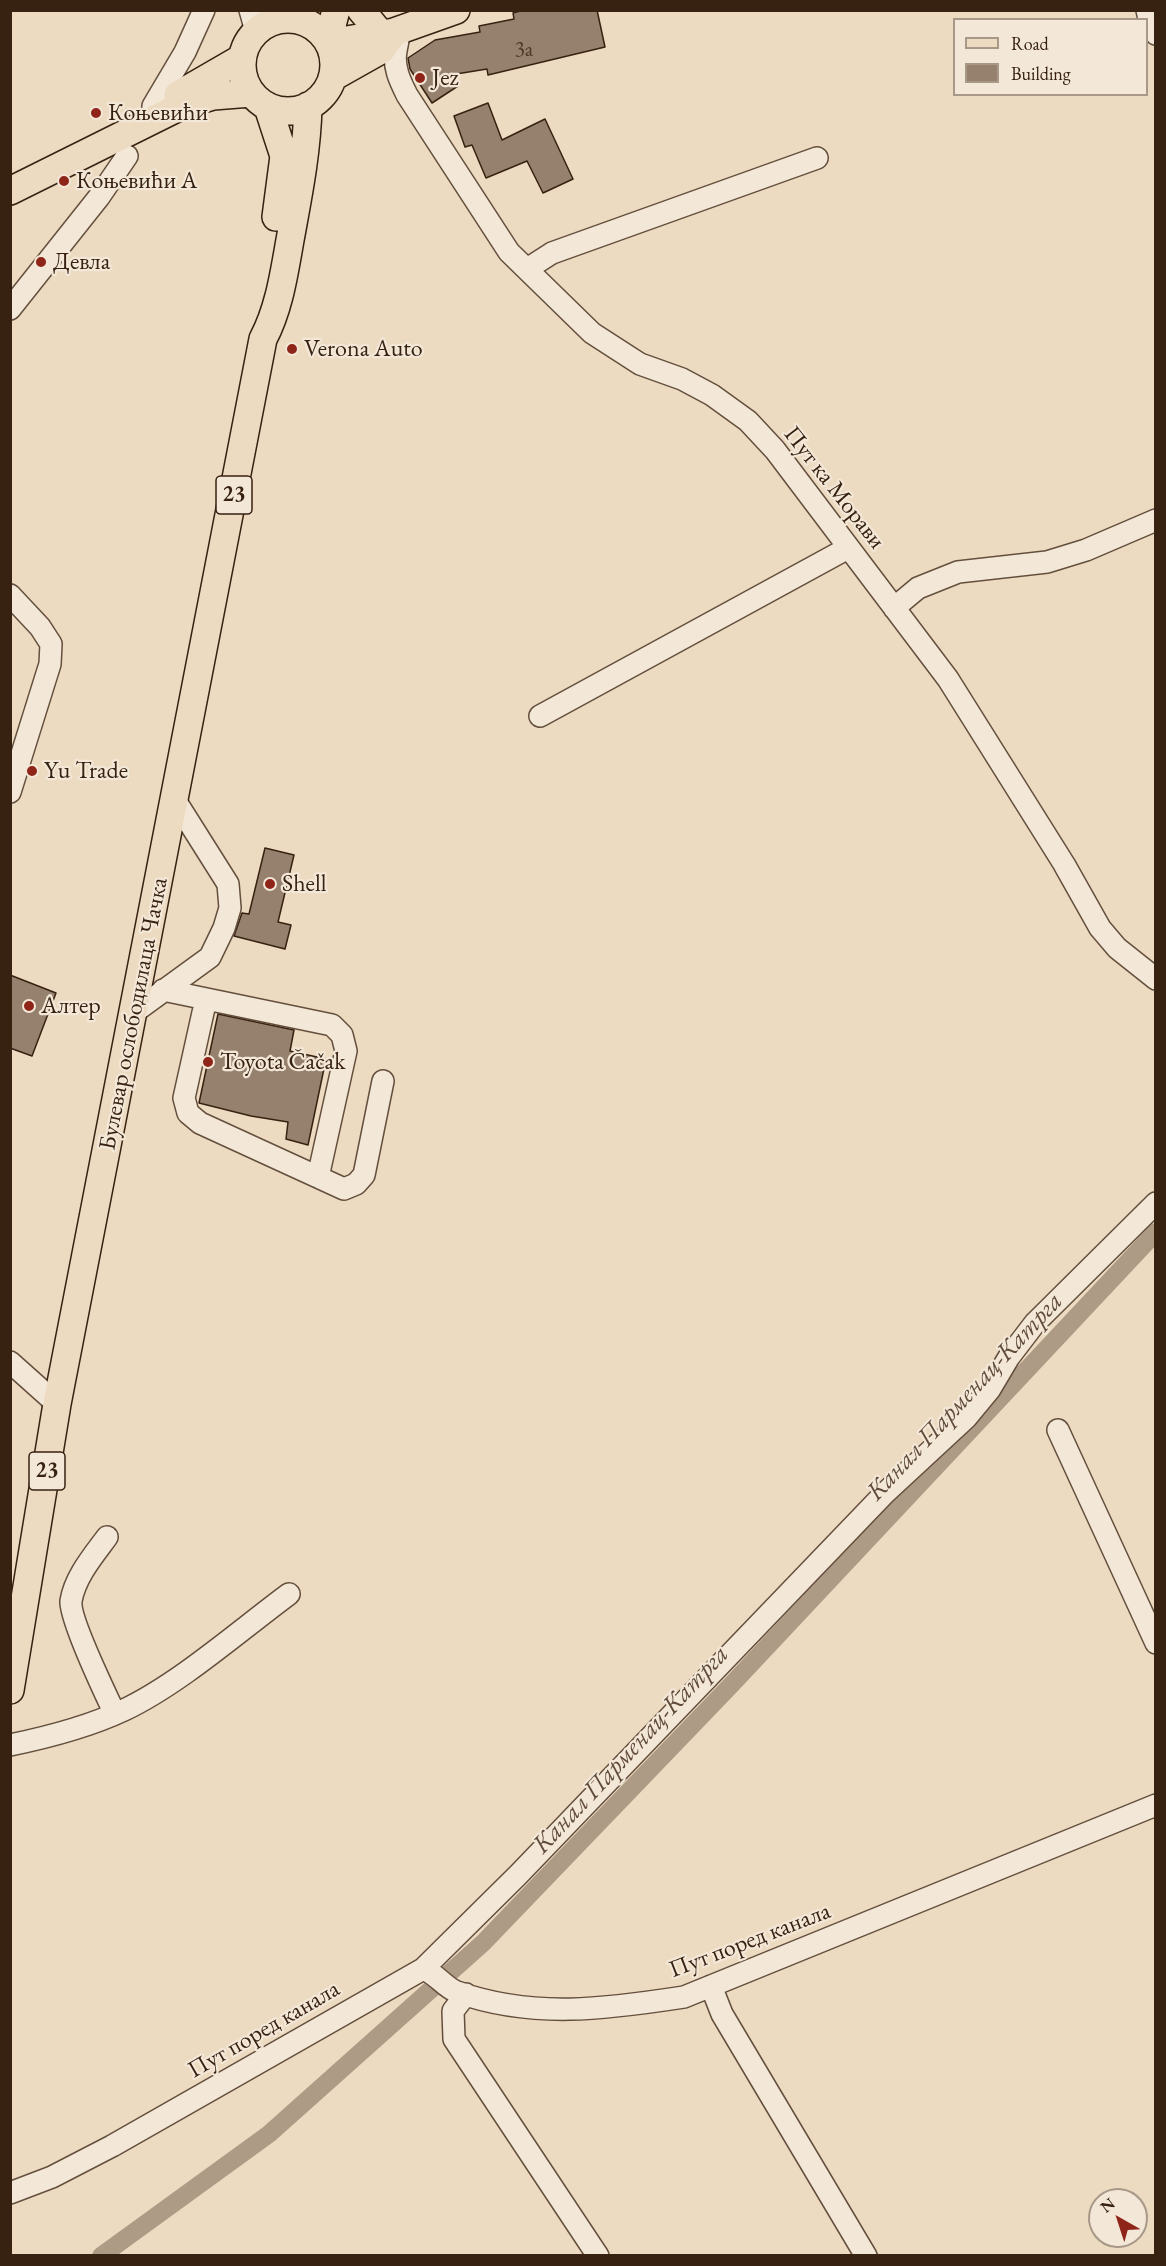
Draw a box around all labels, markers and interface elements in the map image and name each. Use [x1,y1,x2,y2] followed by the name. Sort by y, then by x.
[953,18,1148,96] legend
[1011,32,1049,55] text: Road
[515,37,533,63] house number: 3a
[1011,62,1071,85] text: Building
[432,64,459,92] place label: Jez
[413,71,427,85] marker: Jez
[108,99,208,127] place label: Коњевићи
[89,106,103,120] marker: Коњевићи
[76,167,197,195] place label: Коњевићи А
[57,174,71,188] marker: Коњевићи А
[53,248,110,276] place label: Девла
[34,255,48,269] marker: Девла
[304,335,423,363] place label: Verona Auto
[285,342,299,356] marker: Verona Auto
[777,421,891,555] street label: Пут ка Морави
[216,476,252,514] road number: 23
[44,757,128,785] place label: Yu Trade
[25,764,39,778] marker: Yu Trade
[282,870,326,898] place label: Shell
[93,875,175,1153] street label: Булевар ослободилаца Чачка
[263,877,277,891] marker: Shell
[41,992,101,1020] place label: Алтер
[22,999,36,1013] marker: Алтер
[220,1048,345,1076] place label: Toyota Čačak
[201,1055,215,1069] marker: Toyota Čačak
[860,1286,1070,1508] water label: Канал Парменац-Катрга
[29,1452,65,1490] road number: 23
[526,1639,736,1861] water label: Канал Парменац-Катрга
[665,1897,835,1985] street label: Пут поред канала
[183,1975,345,2085] street label: Пут поред канала
[1088,2188,1148,2248] north arrow
[1096,2193,1119,2217] text: N

